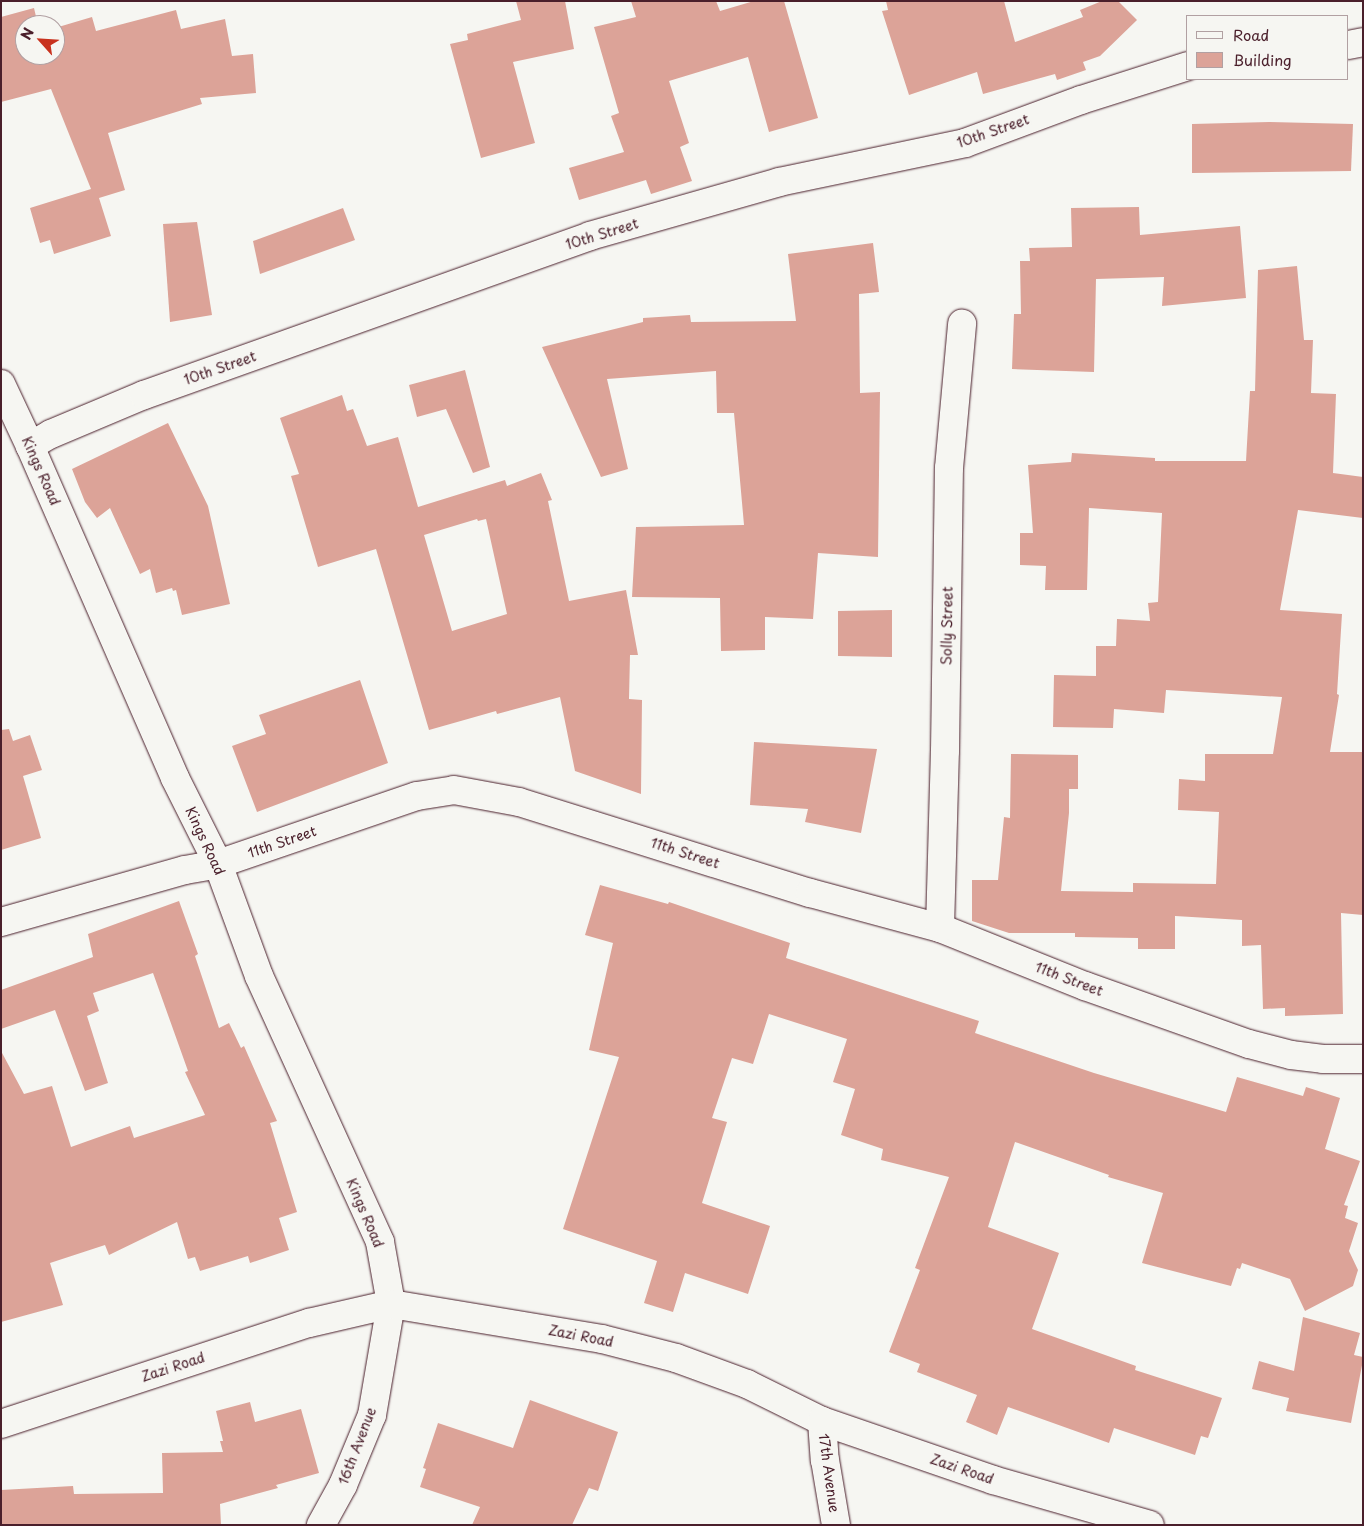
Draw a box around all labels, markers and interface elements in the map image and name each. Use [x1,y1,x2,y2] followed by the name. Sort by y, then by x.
[15,15,65,65] north arrow
[1186,15,1349,80] legend
[1233,23,1269,46] text: Road
[15,24,39,43] text: N
[1233,48,1292,71] text: Building
[954,111,1032,151] street label: 10th Street
[563,215,641,253] street label: 10th Street
[181,348,259,388] street label: 10th Street
[18,434,64,508] street label: Kings Road
[938,586,956,666] street label: Solly Street
[182,804,228,878] street label: Kings Road
[245,822,319,862] street label: 11th Street
[648,834,722,872] street label: 11th Street
[1032,958,1106,1000] street label: 11th Street
[343,1176,387,1250] street label: Kings Road
[547,1321,615,1351] street label: Zazi Road
[139,1349,207,1385] street label: Zazi Road
[334,1404,380,1488] street label: 16th Avenue
[815,1432,843,1514] street label: 17th Avenue
[928,1450,996,1488] street label: Zazi Road

